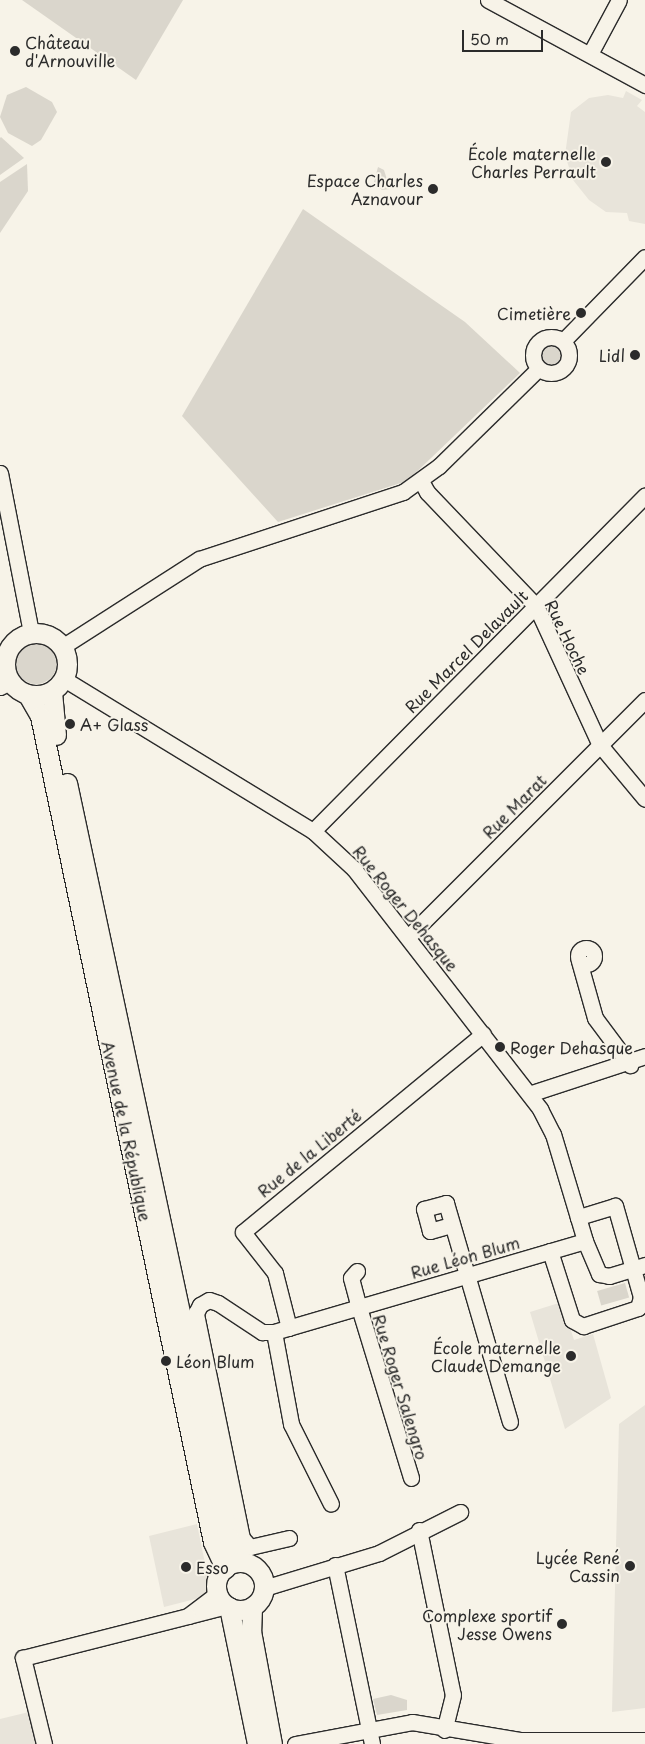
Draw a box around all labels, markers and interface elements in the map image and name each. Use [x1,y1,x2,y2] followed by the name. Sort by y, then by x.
[465,20,546,52] scale bar
[470,27,509,50] text: 50 m
[25,32,115,70] place label: Château d'Arnouville
[9,45,21,57] marker: Château d'Arnouville
[467,143,596,181] place label: École maternelle Charles Perrault
[600,156,612,168] marker: École maternelle Charles Perrault
[306,170,423,208] place label: Espace Charles Aznavour
[427,183,439,195] marker: Espace Charles Aznavour
[497,303,571,323] place label: Cimetière
[575,307,587,319] marker: Cimetière
[599,345,625,365] place label: Lidl
[629,349,641,361] marker: Lidl
[400,585,532,717] street label: Rue Marcel Delavault
[541,596,595,678] street label: Rue Hoche
[80,714,149,734] place label: A+ Glass
[64,718,76,730] marker: A+ Glass
[478,770,550,842] street label: Rue Marat
[349,840,463,976] street label: Rue Roger Dehasque
[510,1037,634,1057] place label: Roger Dehasque
[98,1038,156,1224] street label: Avenue de la République
[494,1041,506,1053] marker: Roger Dehasque
[252,1104,366,1202] street label: Rue de la Liberté
[408,1232,522,1282] street label: Rue Léon Blum
[370,1311,432,1463] street label: Rue Roger Salengro
[430,1337,561,1375] place label: École maternelle Claude Demange
[565,1350,577,1362] marker: École maternelle Claude Demange
[176,1351,254,1371] place label: Léon Blum
[160,1355,172,1367] marker: Léon Blum
[534,1547,620,1585] place label: Lycée René Cassin
[196,1557,229,1577] place label: Esso
[624,1560,636,1572] marker: Lycée René Cassin
[180,1561,192,1573] marker: Esso
[421,1605,552,1643] place label: Complexe sportif Jesse Owens
[556,1618,568,1630] marker: Complexe sportif Jesse Owens

